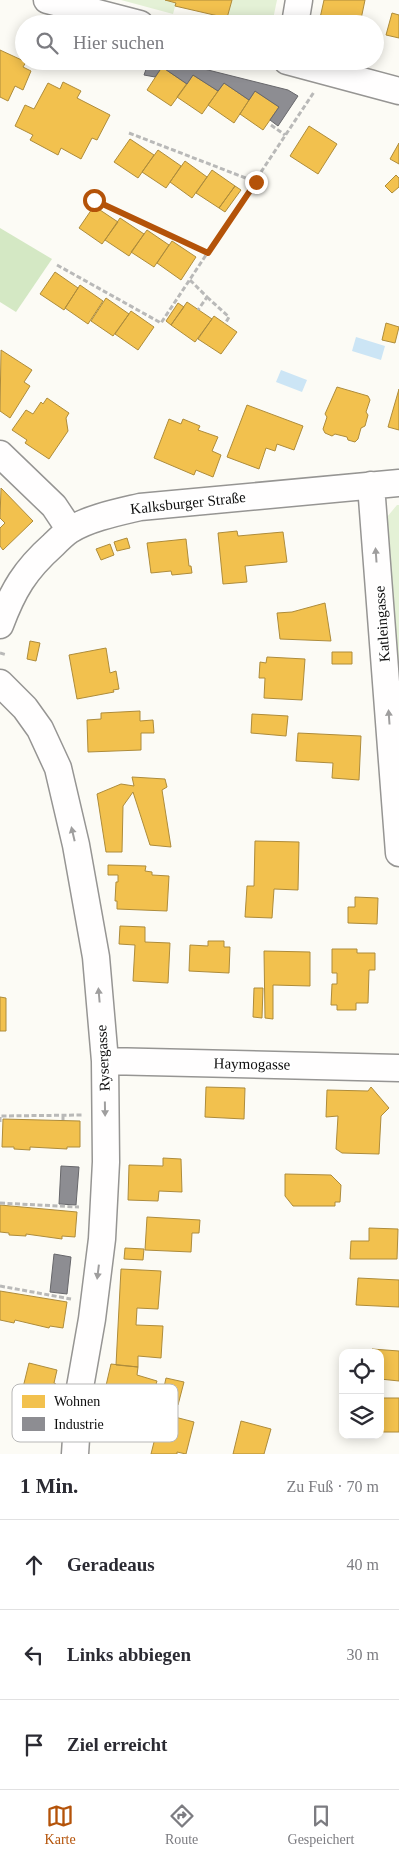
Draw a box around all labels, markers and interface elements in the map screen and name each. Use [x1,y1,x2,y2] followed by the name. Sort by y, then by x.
[15,15,384,70] search box
[33,29,61,57] icon: search
[73,32,164,53] text: Hier suchen
[245,171,268,194] route end
[83,189,106,212] route start
[130,489,247,517] street label: Kalksburger Straße
[372,547,380,563] one-way arrow
[371,585,393,663] street label: Katleingasse
[384,709,392,725] one-way arrow
[69,827,77,842] one-way arrow
[95,986,103,1002] one-way arrow
[93,1024,113,1092] street label: Rysergasse
[214,1055,291,1073] street label: Haymogasse
[101,1102,109,1118] one-way arrow
[94,1264,102,1280] one-way arrow
[339,1349,384,1439] map controls
[339,1349,384,1394] button: locate
[12,1384,178,1442] legend
[54,1394,100,1409] text: Wohnen
[339,1394,384,1439] button: layers
[54,1417,104,1432] text: Industrie
[20,1474,78,1498] text: 1 Min.
[287,1478,379,1495] text: Zu Fuß · 70 m
[20,1551,48,1579] icon: ahead
[67,1554,155,1575] text: Geradeaus
[347,1556,379,1573] text: 40 m
[20,1641,48,1669] icon: left
[67,1644,191,1665] text: Links abbiegen
[347,1646,379,1663] text: 30 m
[20,1731,48,1759] icon: arrive
[67,1734,167,1755] text: Ziel erreicht
[45,1802,76,1848] tab: Karte
[165,1802,198,1848] tab: Route
[288,1802,354,1848] tab: Gespeichert

